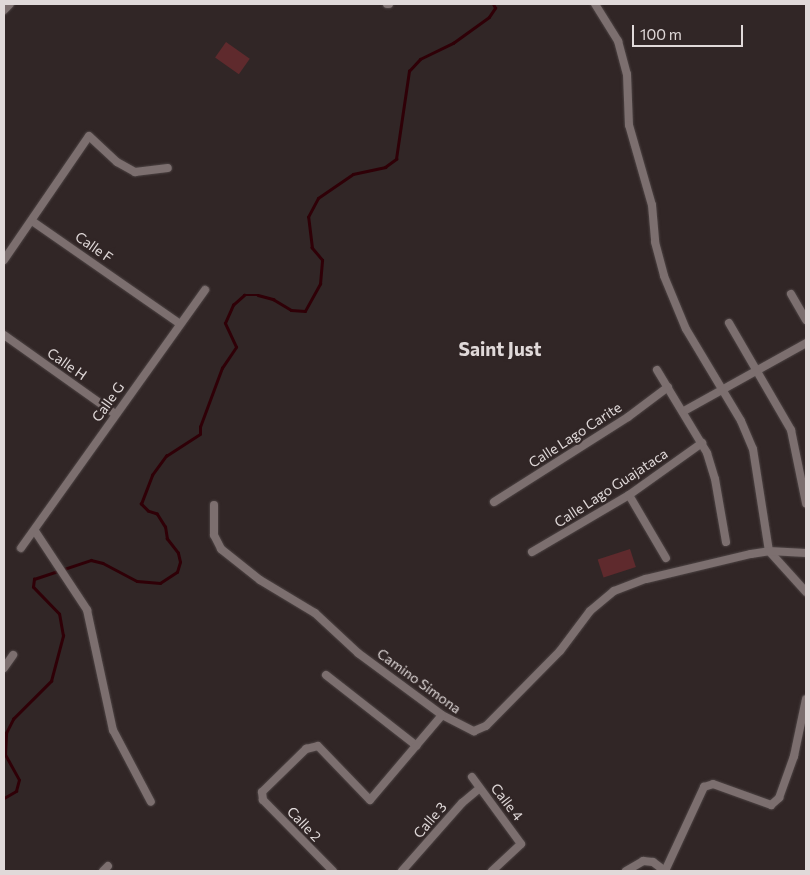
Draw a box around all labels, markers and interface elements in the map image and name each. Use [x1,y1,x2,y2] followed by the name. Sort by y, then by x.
[635,15,746,47] scale bar
[640,25,682,43] text: 100 m
[72,228,116,266] street label: Calle F
[458,338,542,360] district label: Saint Just
[44,344,90,384] street label: Calle H
[88,379,128,425] street label: Calle G
[526,399,624,471] street label: Calle Lago Carite
[551,445,671,531] street label: Calle Lago Guajataca
[374,645,464,717] street label: Camino Simona
[487,780,527,824] street label: Calle 4
[410,799,450,841] street label: Calle 3
[283,803,325,845] street label: Calle 2

